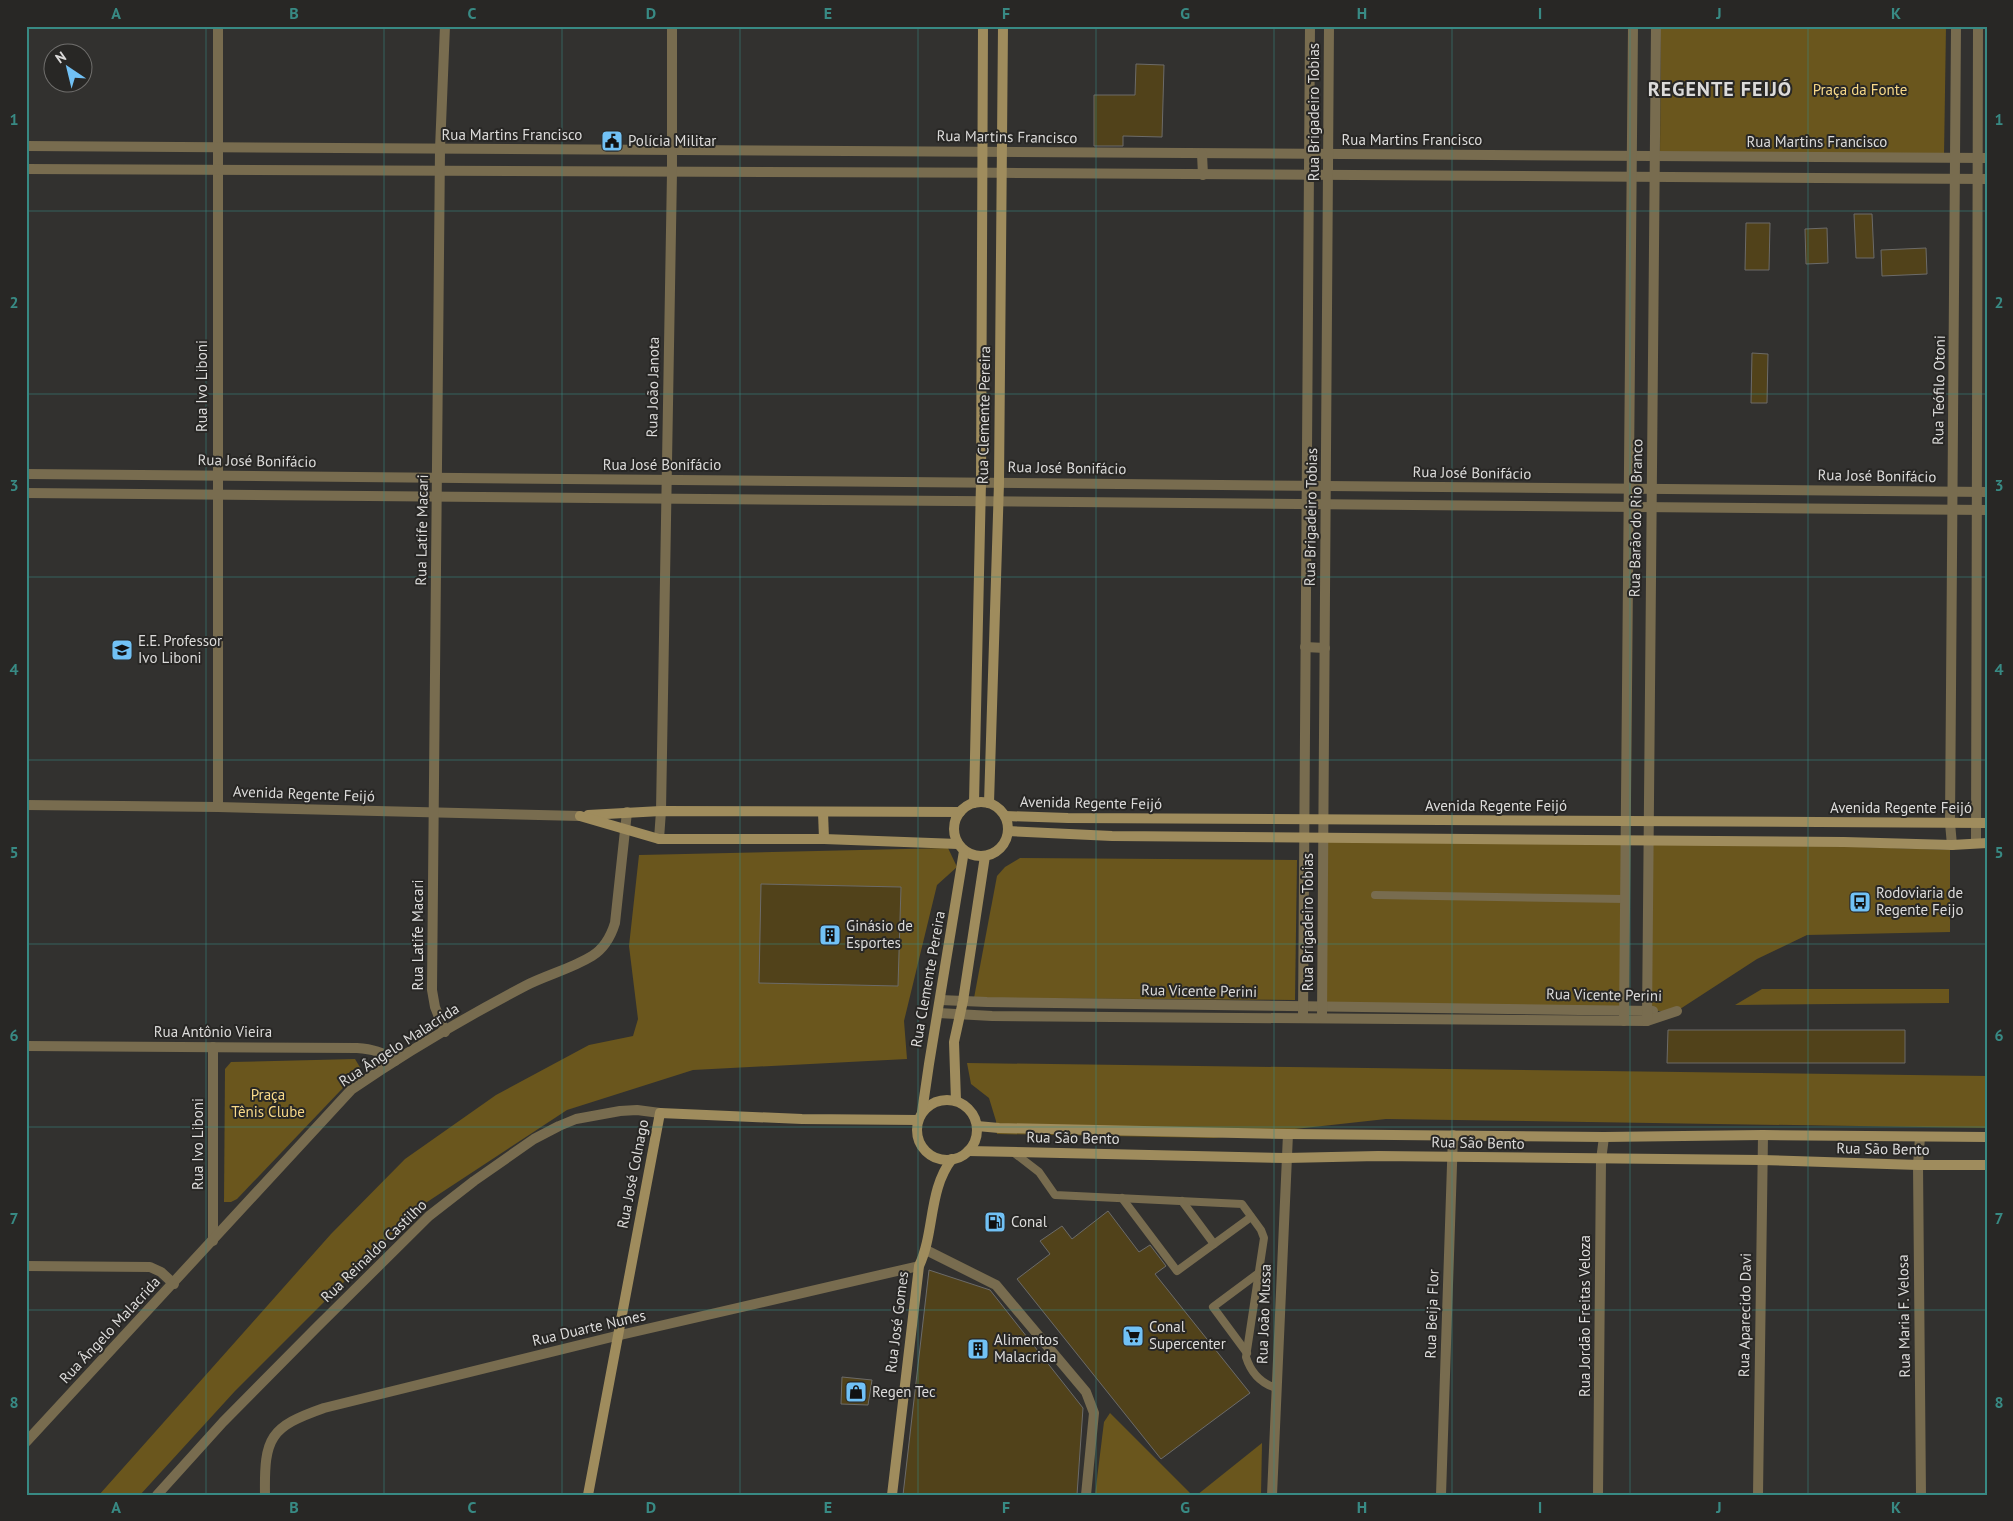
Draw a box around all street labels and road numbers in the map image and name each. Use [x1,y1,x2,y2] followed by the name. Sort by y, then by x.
[1304,43,1323,181] street label: Rua Brigadeiro Tobias
[442,125,582,144] street label: Rua Martins Francisco
[936,126,1078,147] street label: Rua Martins Francisco
[1342,130,1482,149] street label: Rua Martins Francisco
[1747,132,1887,151] street label: Rua Martins Francisco
[1928,335,1949,445] street label: Rua Teófilo Otoni
[642,336,663,438] street label: Rua João Janota
[192,340,211,432] street label: Rua Ivo Liboni
[973,346,994,484] street label: Rua Clemente Pereira
[1625,439,1646,597] street label: Rua Barão do Rio Branco
[1300,448,1321,586] street label: Rua Brigadeiro Tobias
[197,450,317,471] street label: Rua José Bonifácio
[603,455,721,474] street label: Rua José Bonifácio
[1007,457,1127,478] street label: Rua José Bonifácio
[1412,462,1532,483] street label: Rua José Bonifácio
[1817,465,1937,486] street label: Rua José Bonifácio
[411,474,432,586] street label: Rua Latife Macari
[233,782,375,805] street label: Avenida Regente Feijó
[1020,792,1162,813] street label: Avenida Regente Feijó
[1425,796,1567,815] street label: Avenida Regente Feijó
[1830,798,1972,817] street label: Avenida Regente Feijó
[1298,853,1317,991] street label: Rua Brigadeiro Tobias
[408,879,427,991] street label: Rua Latife Macari
[906,909,949,1049] street label: Rua Clemente Pereira
[1141,980,1257,1001] street label: Rua Vicente Perini
[1546,984,1662,1005] street label: Rua Vicente Perini
[335,999,462,1091] street label: Rua Ângelo Malacrida
[154,1022,272,1041] street label: Rua Antônio Vieira
[188,1098,207,1190] street label: Rua Ivo Liboni
[613,1118,652,1230] street label: Rua José Colnago
[1026,1127,1120,1148] street label: Rua São Bento
[1431,1132,1525,1153] street label: Rua São Bento
[1836,1138,1930,1159] street label: Rua São Bento
[317,1195,431,1306] street label: Rua Reinaldo Castilho
[1575,1235,1594,1397] street label: Rua Jordão Freitas Veloza
[1734,1253,1755,1377] street label: Rua Aparecido Davi
[1893,1254,1914,1378] street label: Rua Maria F. Velosa
[1252,1264,1275,1364] street label: Rua João Mussa
[1420,1269,1443,1359] street label: Rua Beija Flor
[881,1270,912,1374] street label: Rua José Gomes
[55,1272,164,1387] street label: Rua Ângelo Malacrida
[530,1305,648,1350] street label: Rua Duarte Nunes

